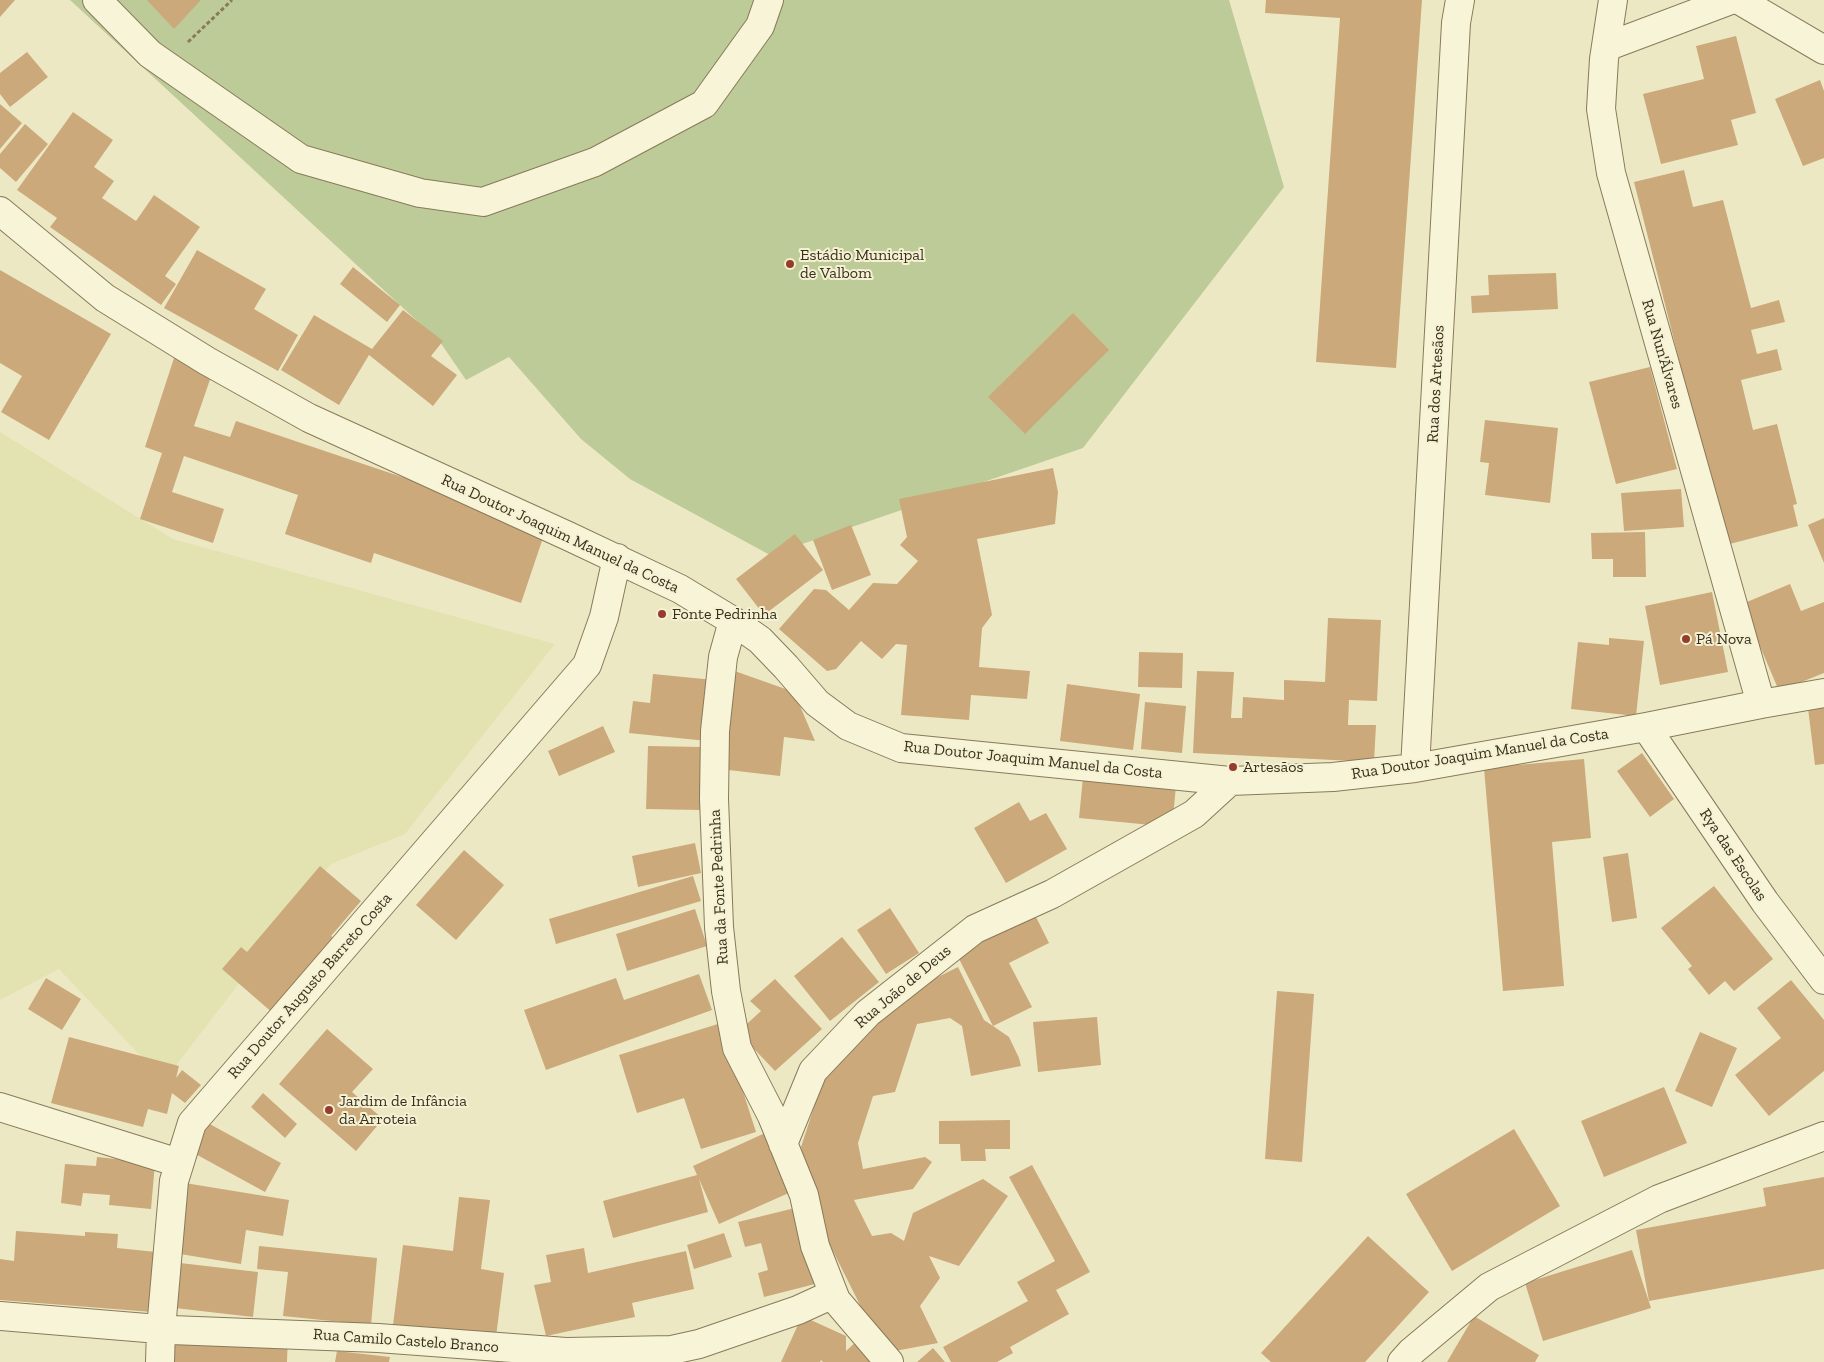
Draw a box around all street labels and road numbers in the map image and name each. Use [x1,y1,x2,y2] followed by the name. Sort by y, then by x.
[1637,297,1687,411] street label: Rua Nun'Álvares
[1423,324,1449,444] street label: Rua dos Artesãos
[438,470,682,598] street label: Rua Doutor Joaquim Manuel da Costa
[1350,724,1610,784] street label: Rua Doutor Joaquim Manuel da Costa
[903,737,1163,783] street label: Rua Doutor Joaquim Manuel da Costa
[1695,805,1771,905] street label: Rya das Escolas
[705,809,733,965] street label: Rua da Fonte Pedrinha
[224,889,396,1083] street label: Rua Doutor Augusto Barreto Costa
[851,941,955,1033] street label: Rua João de Deus
[312,1325,500,1357] street label: Rua Camilo Castelo Branco

